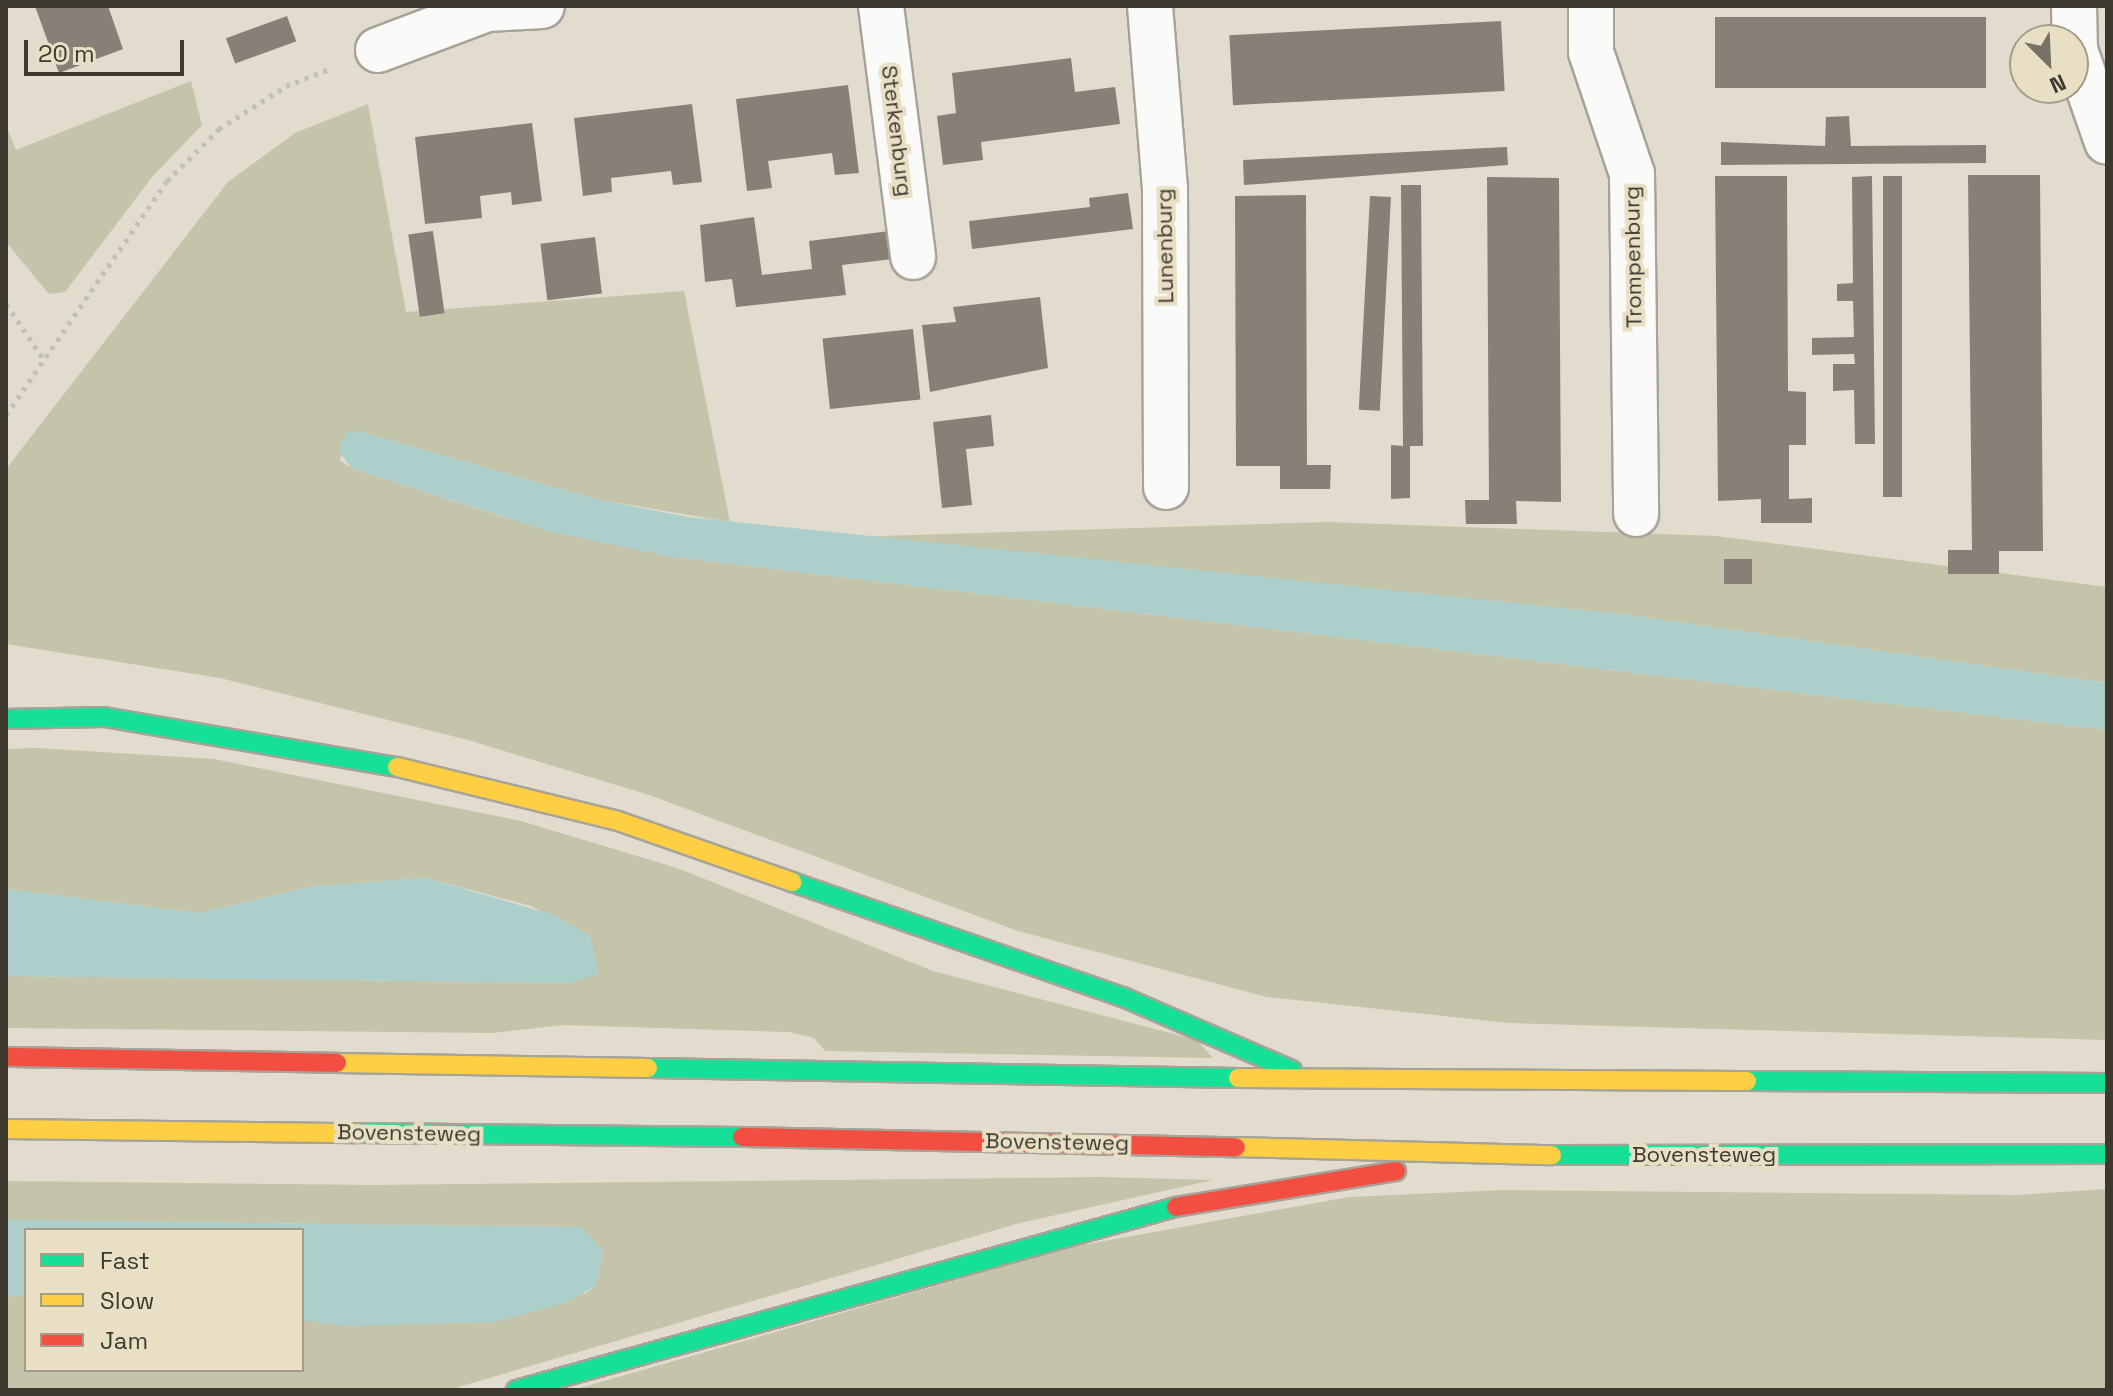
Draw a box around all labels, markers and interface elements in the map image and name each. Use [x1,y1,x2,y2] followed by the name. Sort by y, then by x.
[28,24,188,74] scale bar
[2009,24,2089,104] north arrow
[38,38,95,69] text: 20 m
[876,64,918,198] street label: Sterkenburg
[2046,68,2070,100] text: N
[1619,186,1647,328] street label: Trompenburg
[1151,188,1179,304] street label: Lunenburg
[337,1119,481,1147] street label: Bovensteweg
[985,1128,1129,1156] street label: Bovensteweg
[1632,1142,1776,1168] street label: Bovensteweg
[24,1228,304,1372] legend
[100,1245,150,1276] text: Fast
[100,1285,154,1316] text: Slow
[100,1325,148,1356] text: Jam

